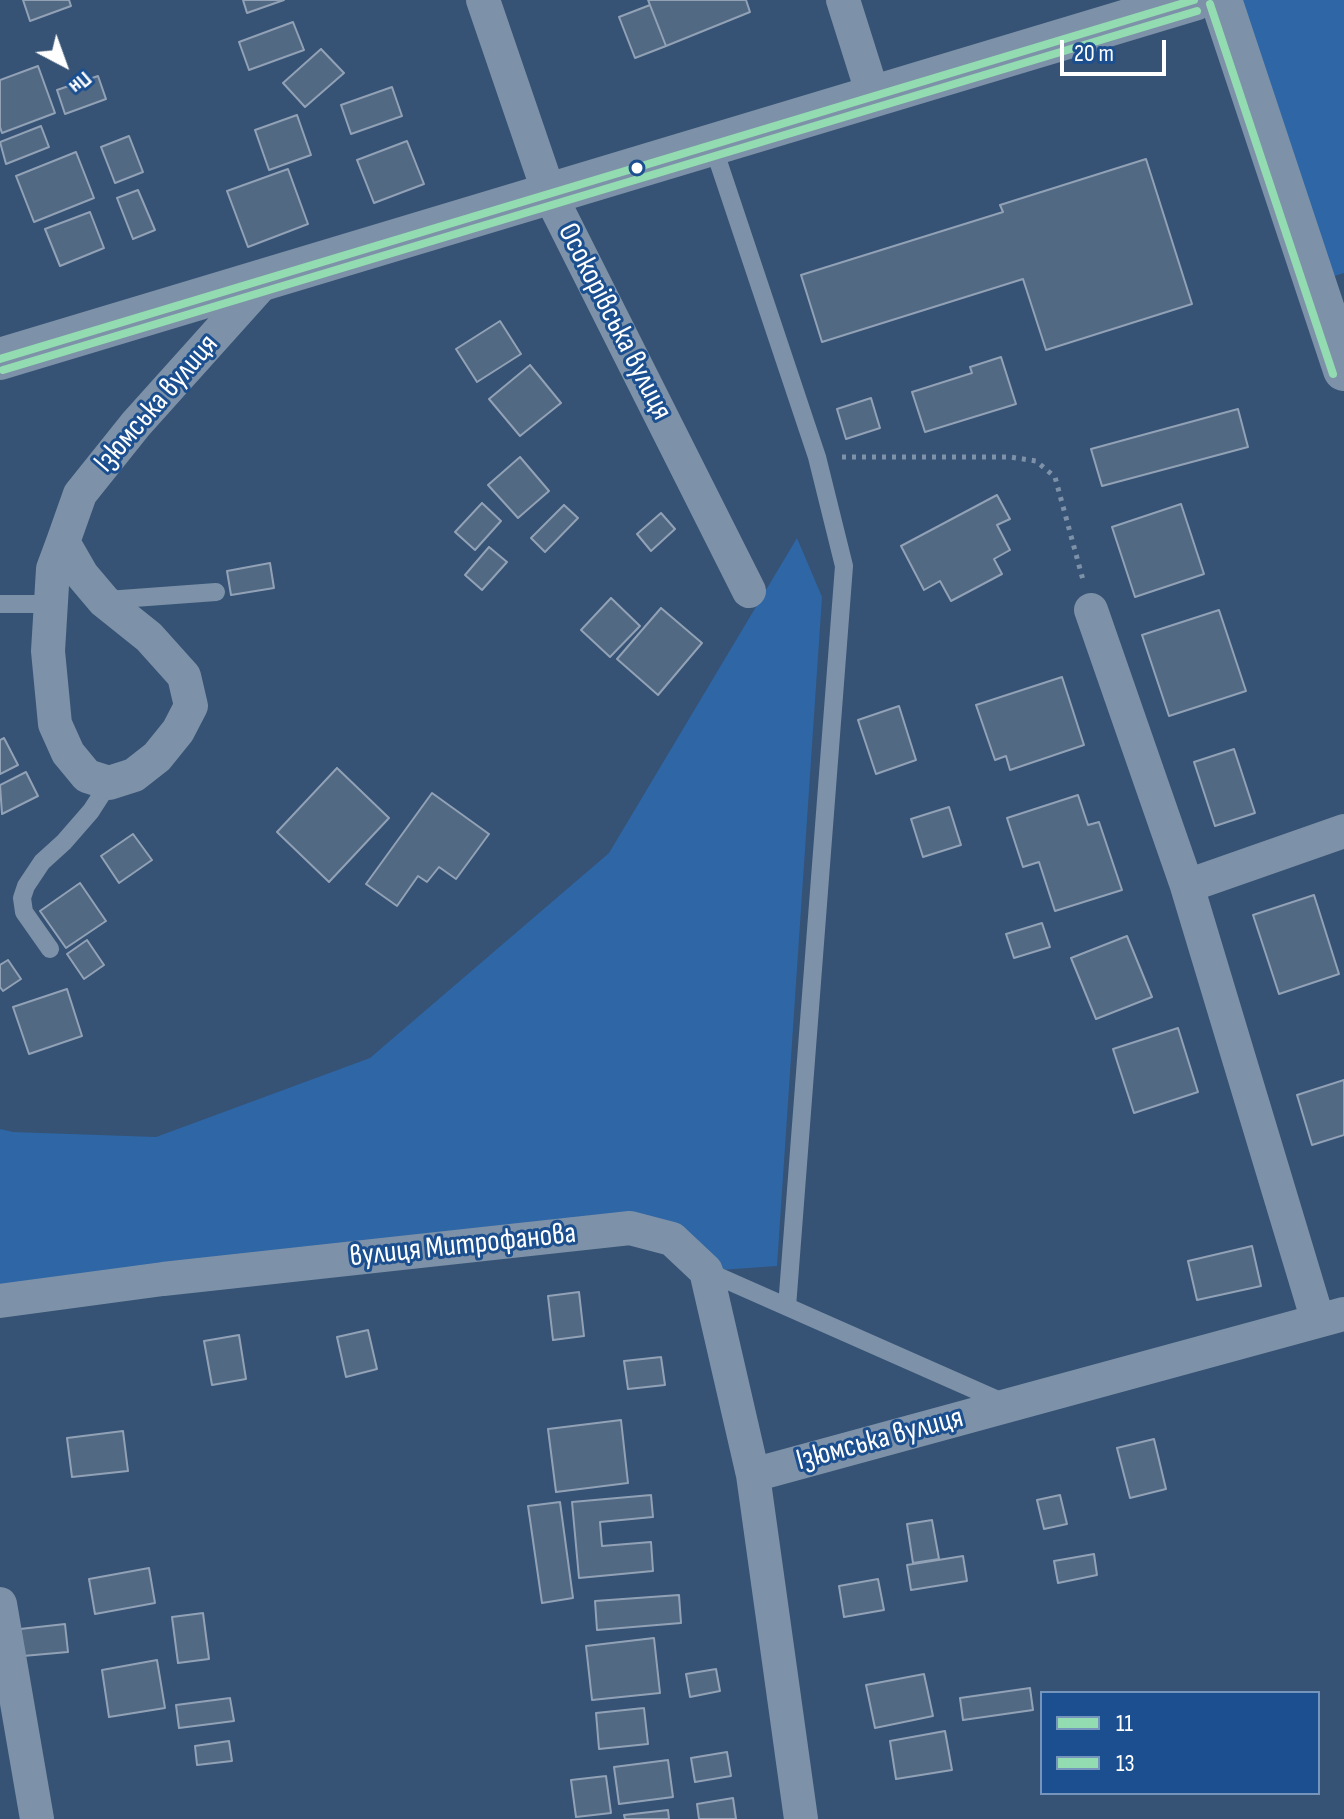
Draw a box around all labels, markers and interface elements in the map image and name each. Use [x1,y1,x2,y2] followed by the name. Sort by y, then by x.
[24,24,104,104] north arrow
[1064,24,1170,74] scale bar
[1074,39,1114,68] text: 20 m
[63,65,97,100] text: Пн
[629,160,645,176] unlabelled marker
[549,218,679,426] street label: Осокорівська вулиця
[87,328,227,480] street label: Ізюмська вулиця
[348,1216,578,1276] street label: вулиця Митрофанова
[793,1400,967,1480] street label: Ізюмська вулиця
[1040,1691,1320,1795] legend
[1116,1709,1133,1738] text: 11
[1116,1749,1134,1778] text: 13

